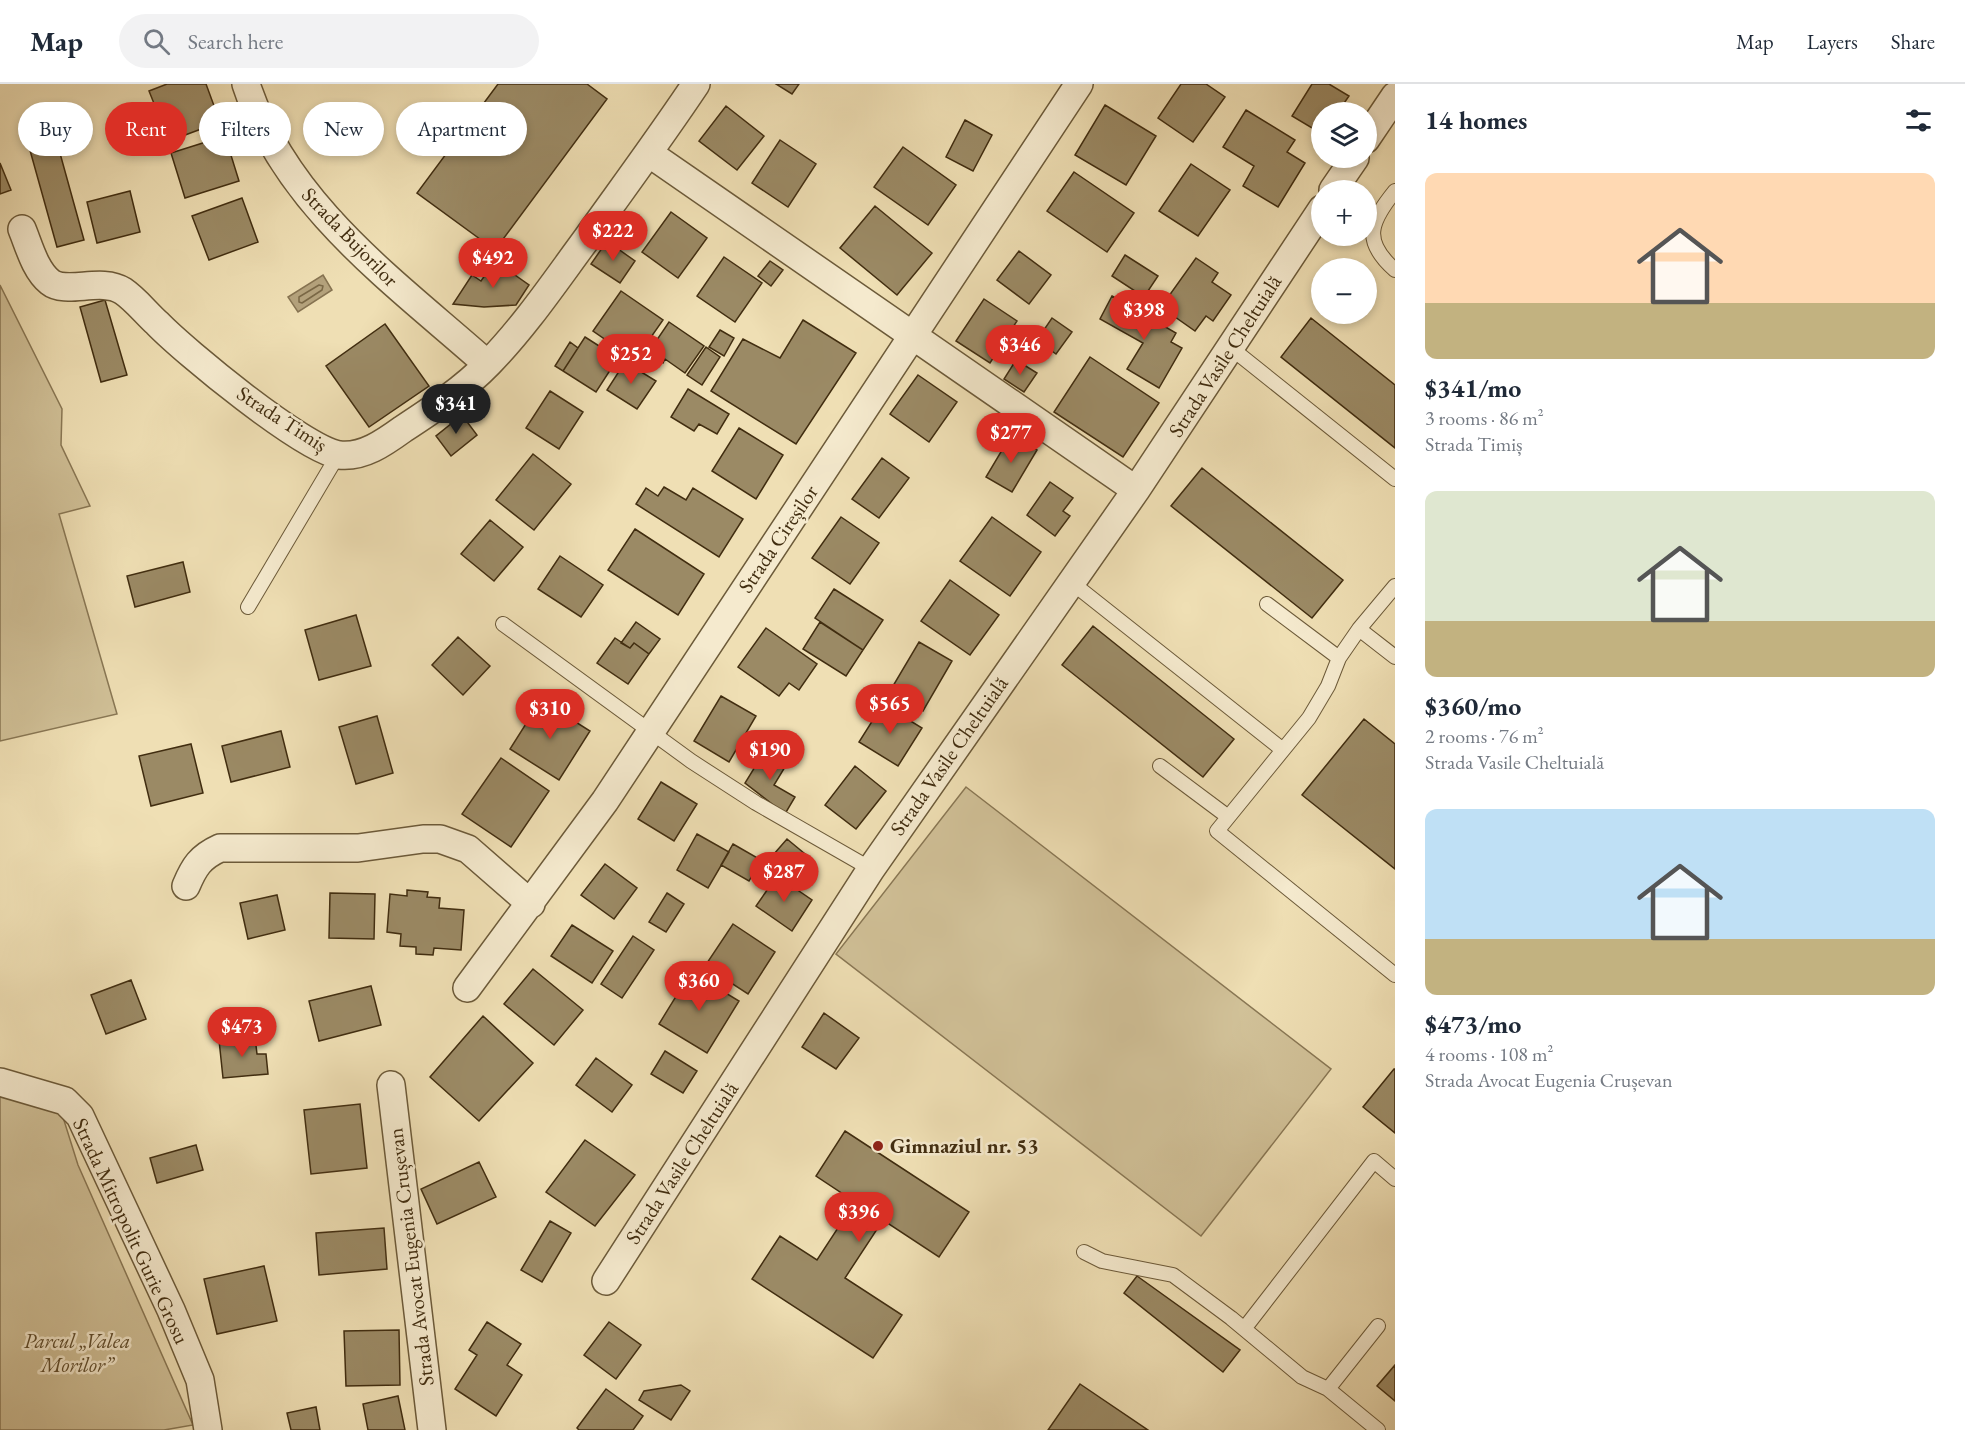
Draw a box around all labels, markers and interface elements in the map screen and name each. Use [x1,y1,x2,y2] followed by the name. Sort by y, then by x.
[119,14,539,68] search box
[30,23,83,59] text: Map
[140,25,173,58] icon: search
[188,27,283,56] text: Search here
[1736,28,1774,55] text: Map
[1807,28,1858,55] text: Layers
[1891,28,1935,55] text: Share
[18,102,93,156] chip: Buy
[105,102,187,156] chip: Rent
[199,102,291,156] chip: Filters
[303,102,384,156] chip: New
[396,102,527,156] chip: Apartment
[1311,102,1377,324] map controls
[1311,102,1377,168] button: layers
[1425,103,1527,137] text: 14 homes
[1902,104,1935,137] icon: filters
[1311,180,1377,246] button: +
[296,181,405,292] street label: Strada Bujorilor
[577,211,649,262] pin: $222
[1626,212,1734,320] icon: home
[593,217,633,243] text: $222
[457,238,529,289] pin: $492
[473,244,513,270] text: $492
[1311,258,1377,324] button: −
[1162,269,1288,442] street label: Strada Vasile Cheltuială
[1108,290,1180,341] pin: $398
[1124,296,1164,322] text: $398
[984,325,1056,376] pin: $346
[1000,331,1040,357] text: $346
[595,334,667,385] pin: $252
[611,340,651,366] text: $252
[1425,371,1521,405] text: $341/mo
[232,379,333,458] street label: Strada Timiș
[420,384,492,435] pin: $341
[436,390,476,416] text: $341
[1425,405,1544,431] text: 3 rooms · 86 m²
[975,413,1047,464] pin: $277
[991,419,1031,445] text: $277
[1425,431,1523,457] text: Strada Timiș
[732,480,824,598] street label: Strada Cireșilor
[1626,530,1734,638] icon: home
[884,670,1014,841] street label: Strada Vasile Cheltuială
[854,684,926,735] pin: $565
[514,689,586,740] pin: $310
[1425,689,1521,723] text: $360/mo
[870,690,910,716] text: $565
[530,695,570,721] text: $310
[1425,723,1544,749] text: 2 rooms · 76 m²
[734,730,806,781] pin: $190
[750,736,790,762] text: $190
[1425,749,1604,775] text: Strada Vasile Cheltuială
[1626,848,1734,956] icon: home
[748,852,820,903] pin: $287
[764,858,804,884] text: $287
[663,961,735,1012] pin: $360
[679,967,719,993] text: $360
[206,1007,278,1058] pin: $473
[1425,1007,1521,1041] text: $473/mo
[222,1013,262,1039] text: $473
[1425,1041,1553,1067] text: 4 rooms · 108 m²
[1425,1067,1672,1093] text: Strada Avocat Eugenia Crușevan
[619,1076,745,1249] street label: Strada Vasile Cheltuială
[67,1113,196,1348] street label: Strada Mitropolit Gurie Grosu
[381,1126,440,1388] street label: Strada Avocat Eugenia Crușevan
[890,1132,1039,1159] place label: Gimnaziul nr. 53
[871,1139,885,1153] marker: Gimnaziul nr. 53
[823,1192,895,1243] pin: $396
[839,1198,879,1224] text: $396
[24,1327,130,1378] park label: Parcul „Valea Morilor”

